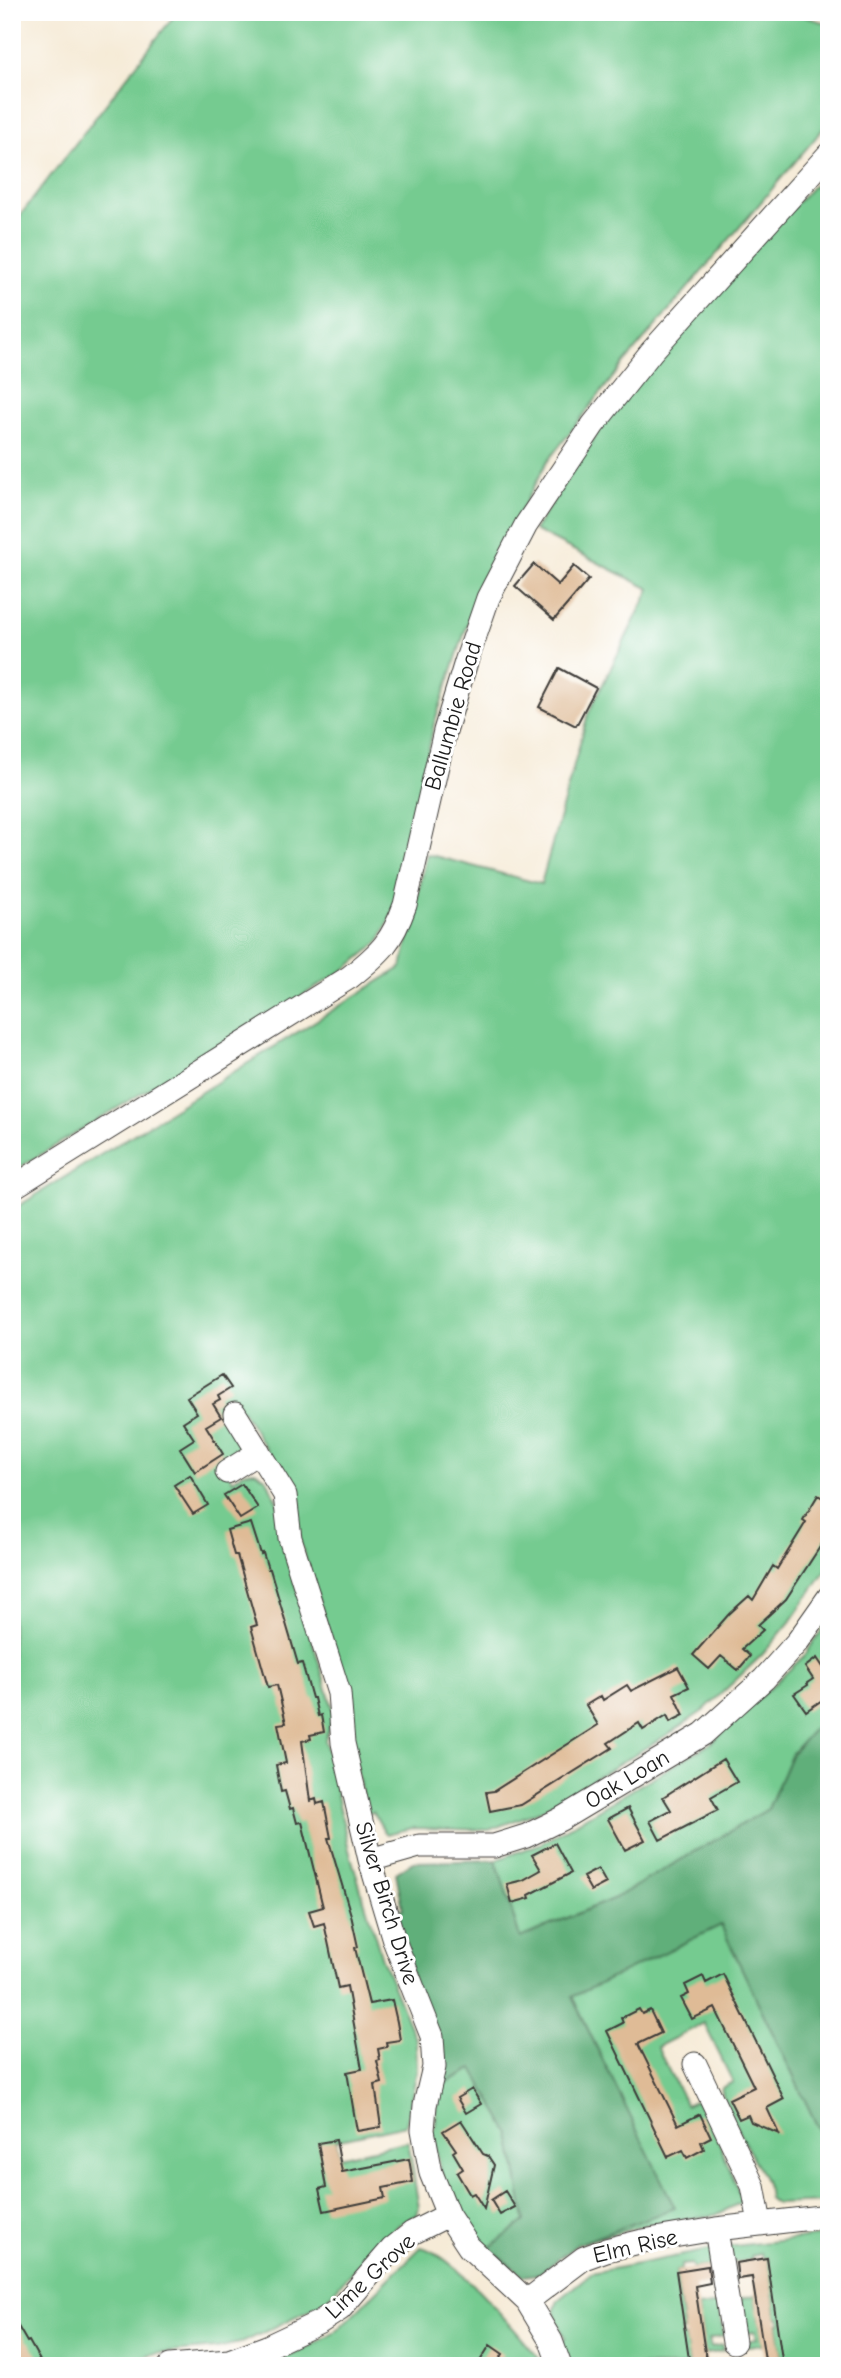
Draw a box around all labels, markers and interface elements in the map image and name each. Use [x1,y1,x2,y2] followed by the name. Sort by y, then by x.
[419,639,487,793] street label: Ballumbie Road
[580,1743,674,1815] street label: Oak Loan
[349,1818,425,1988] street label: Silver Birch Drive
[590,2223,680,2269] street label: Elm Rise
[320,2228,420,2324] street label: Lime Grove

